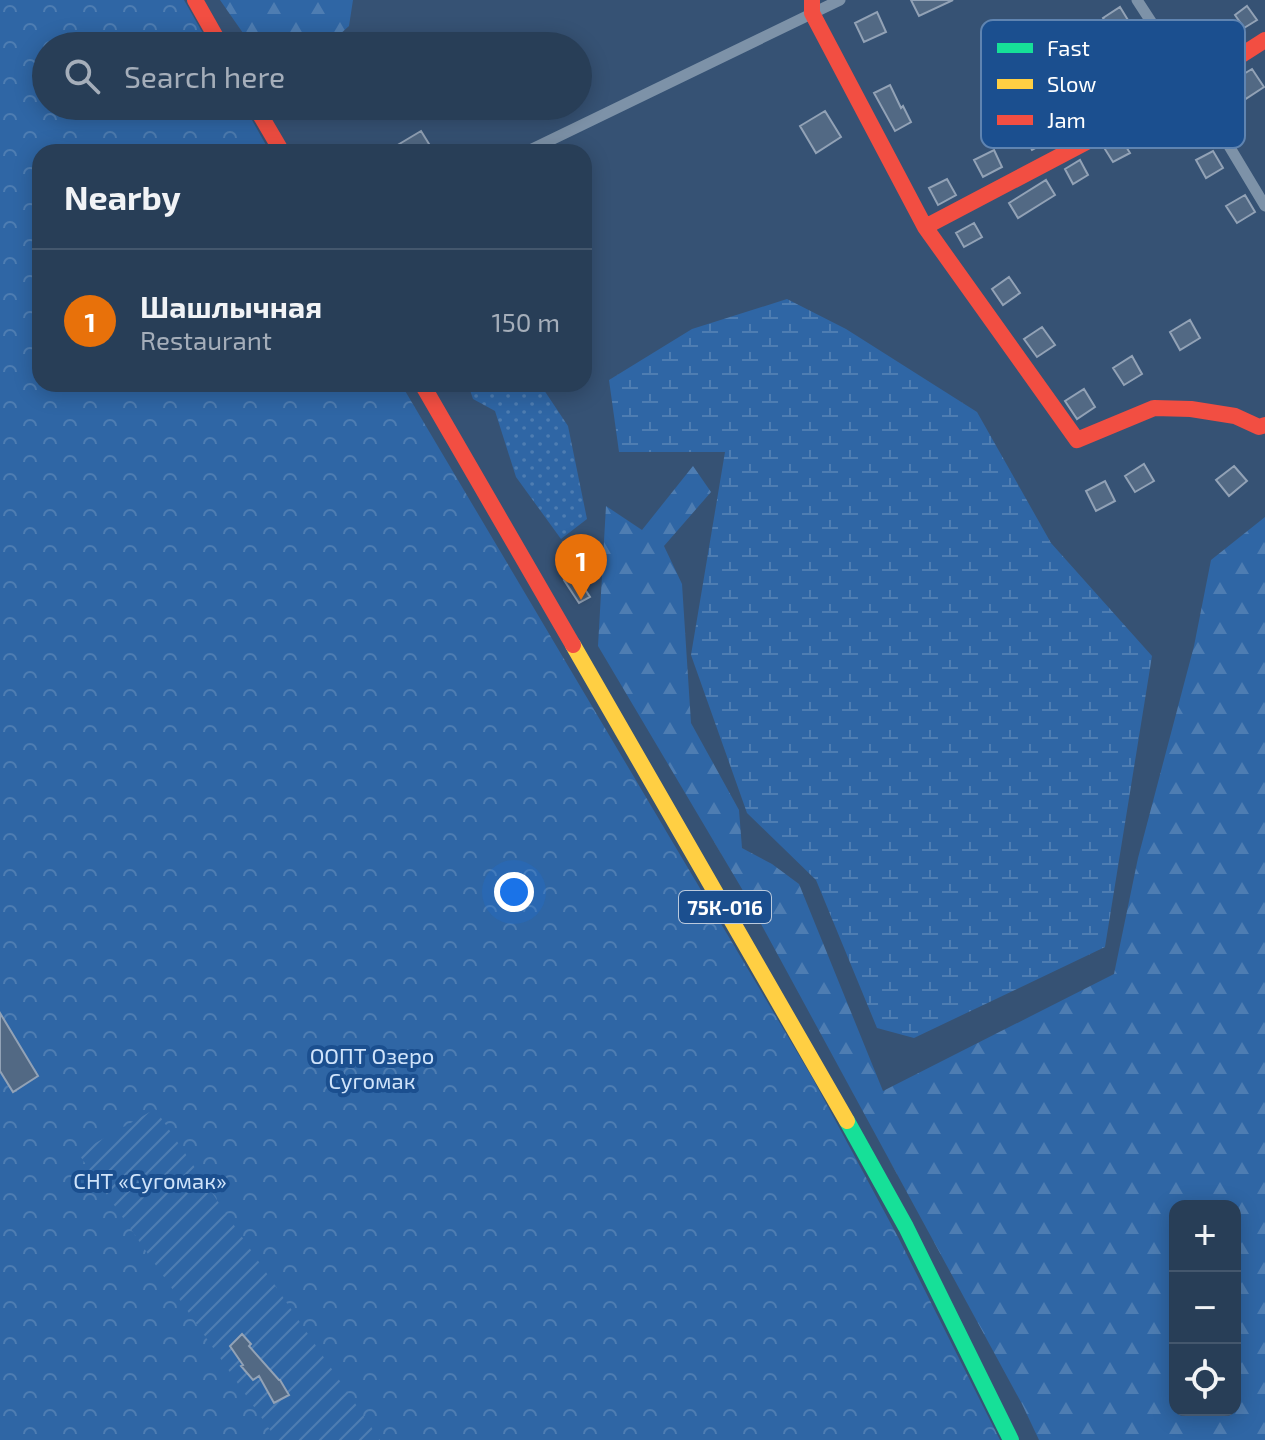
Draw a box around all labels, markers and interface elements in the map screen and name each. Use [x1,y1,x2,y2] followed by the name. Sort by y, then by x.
[981,20,1245,148] legend
[32,32,592,120] search box
[1047,34,1090,60] text: Fast
[60,54,104,98] icon: search
[124,58,285,94] text: Search here
[1047,70,1096,96] text: Slow
[1047,106,1086,132] text: Jam
[64,176,181,217] text: Nearby
[140,288,322,324] text: Шашлычная
[84,306,96,337] text: 1
[491,306,560,337] text: 150 m
[140,324,272,355] text: Restaurant
[555,534,607,600] pin: 1
[494,872,534,912] your location
[679,891,771,923] road number: 75К-016
[310,1042,434,1094] park label: ООПТ Озеро Сугомак
[73,1167,227,1194] park label: СНТ «Сугомак»
[1169,1200,1241,1416] map controls
[1169,1200,1241,1272] button: +
[1169,1272,1241,1344] button: −
[1169,1344,1241,1416] button: locate

